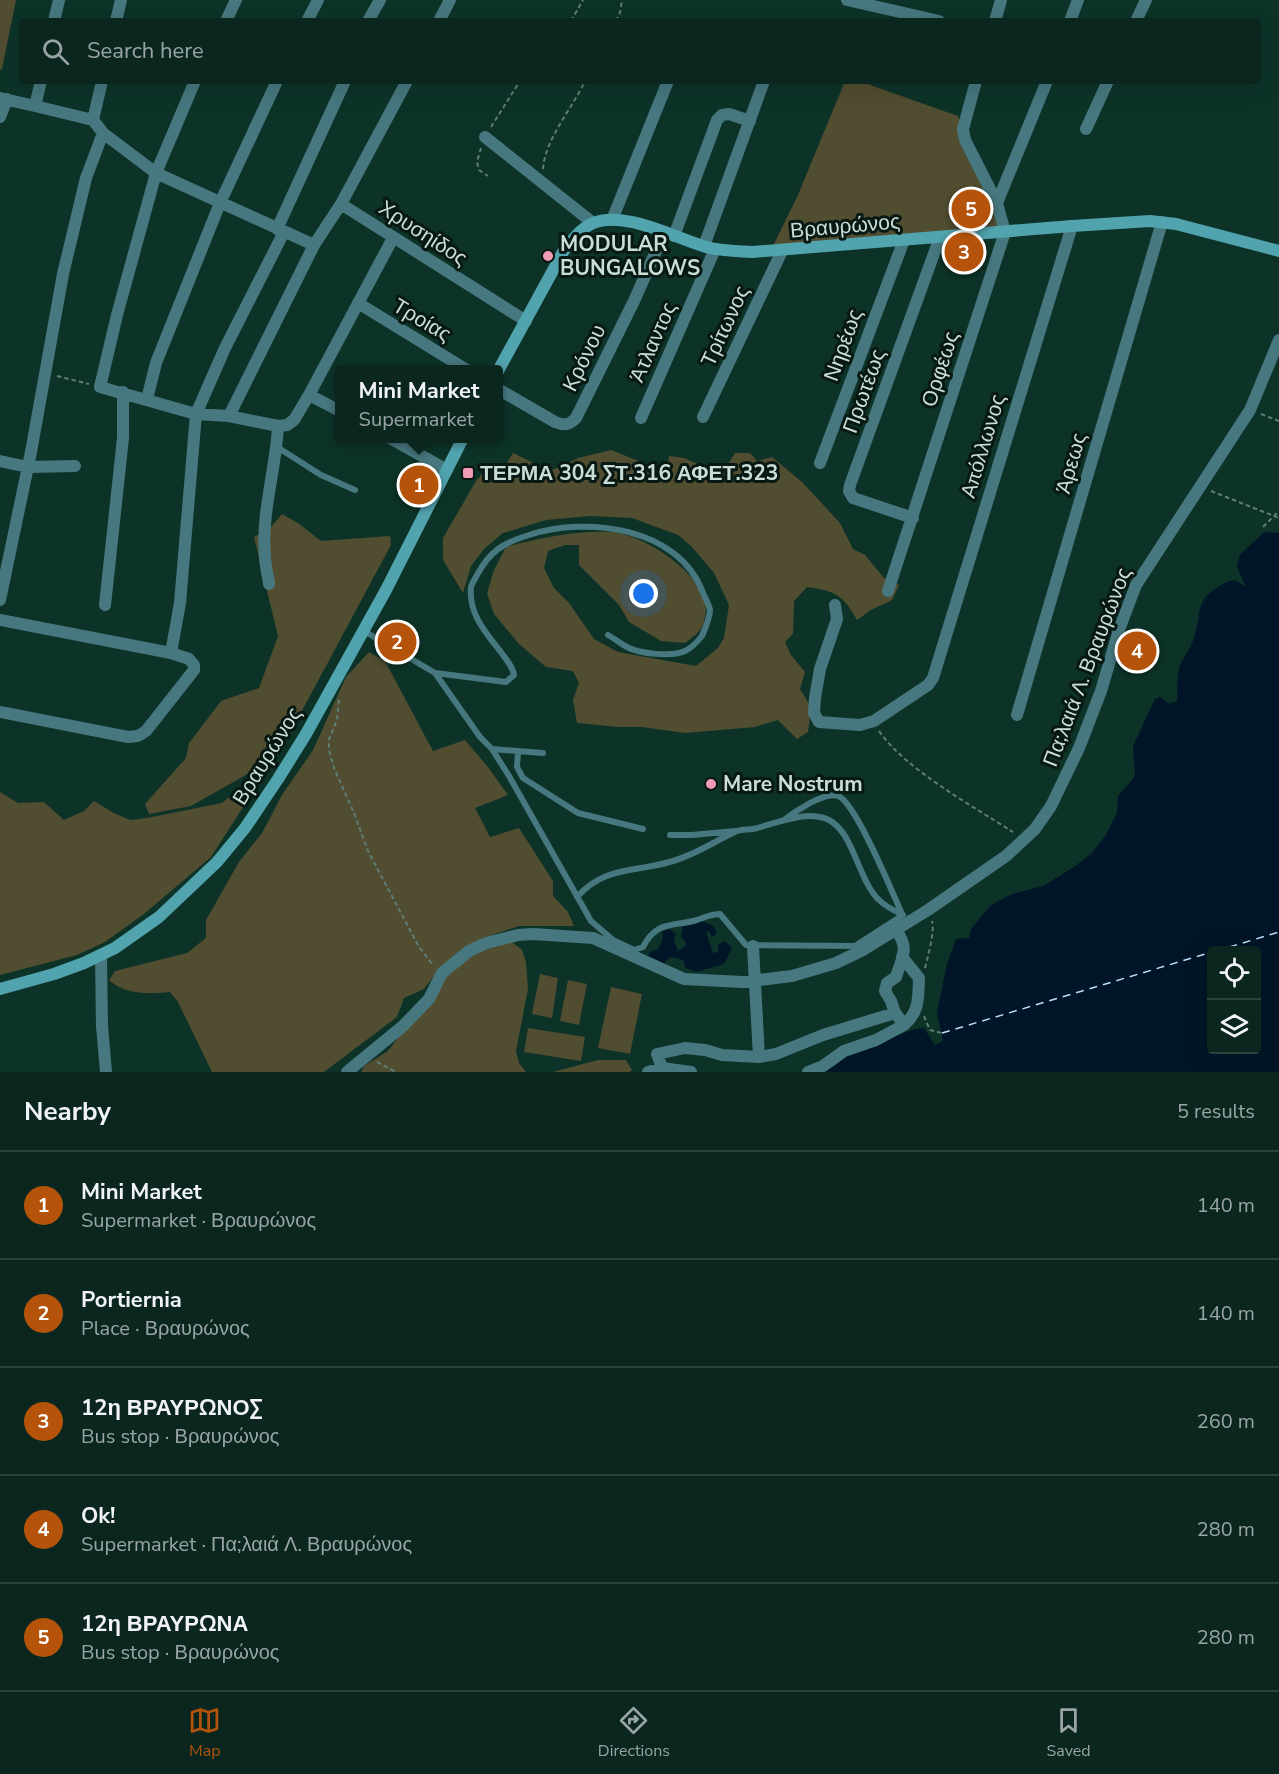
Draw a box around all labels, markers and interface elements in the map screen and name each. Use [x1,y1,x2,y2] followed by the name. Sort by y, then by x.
[18,18,1261,84] search box
[39,35,72,68] icon: search
[87,36,204,66] text: Search here
[952,186,990,232] pin: 5
[373,194,473,272] street label: Χρυσηίδος
[789,207,901,245] street label: Βραυρώνος
[560,230,700,282] place label: MODULAR BUNGALOWS
[944,230,984,274] pin: 3
[541,249,555,263] marker: MODULAR BUNGALOWS
[694,281,756,371] street label: Τρίτωνος
[388,292,456,348] street label: Τροίας
[623,298,683,386] street label: Άτλαντος
[817,305,869,385] street label: Νηρέως
[556,320,612,396] street label: Κρόνου
[915,328,965,410] street label: Ορφέως
[836,345,892,437] street label: Πρωτέως
[335,365,503,443] popup
[359,376,479,406] text: Mini Market
[954,391,1012,501] street label: Απόλλωνος
[359,406,474,433] text: Supermarket
[1049,429,1093,497] street label: Άρεως
[480,459,778,487] place label: ΤΕΡΜΑ 304 ΣΤ.316 ΑΦΕΤ.323
[400,462,438,508] pin: 1
[461,466,475,480] marker: ΤΕΡΜΑ 304 ΣΤ.316 ΑΦΕΤ.323
[1036,563,1138,771] street label: Πα;λαιά Λ. Βραυρώνος
[629,579,658,608] your location
[378,620,416,664] pin: 2
[1118,628,1156,674] pin: 4
[226,702,308,810] street label: Βραυρώνος
[723,770,863,798] place label: Mare Nostrum
[704,777,718,791] marker: Mare Nostrum
[1207,946,1261,1054] map controls
[1207,946,1261,1000] button: locate
[1207,1000,1261,1054] button: layers
[24,1094,111,1129] text: Nearby
[1177,1098,1255,1125] text: 5 results
[81,1177,202,1207] text: Mini Market
[38,1192,50,1219] text: 1
[1197,1192,1255,1219] text: 140 m
[81,1207,316,1234] text: Supermarket · Βραυρώνος
[81,1285,182,1315] text: Portiernia
[38,1300,50,1327] text: 2
[1197,1300,1255,1327] text: 140 m
[81,1315,250,1342] text: Place · Βραυρώνος
[81,1393,263,1423] text: 12η ΒΡΑΥΡΩΝΟΣ
[38,1408,50,1435] text: 3
[1197,1408,1255,1435] text: 260 m
[81,1423,280,1450] text: Bus stop · Βραυρώνος
[81,1501,116,1531] text: Ok!
[38,1516,50,1543] text: 4
[1197,1516,1255,1543] text: 280 m
[81,1531,412,1558] text: Supermarket · Πα;λαιά Λ. Βραυρώνος
[81,1609,248,1639] text: 12η ΒΡΑΥΡΩΝΑ
[38,1624,50,1651] text: 5
[1197,1624,1255,1651] text: 280 m
[81,1639,280,1666] text: Bus stop · Βραυρώνος
[188,1704,221,1762] tab: Map
[598,1704,670,1762] tab: Directions
[1047,1704,1091,1762] tab: Saved

